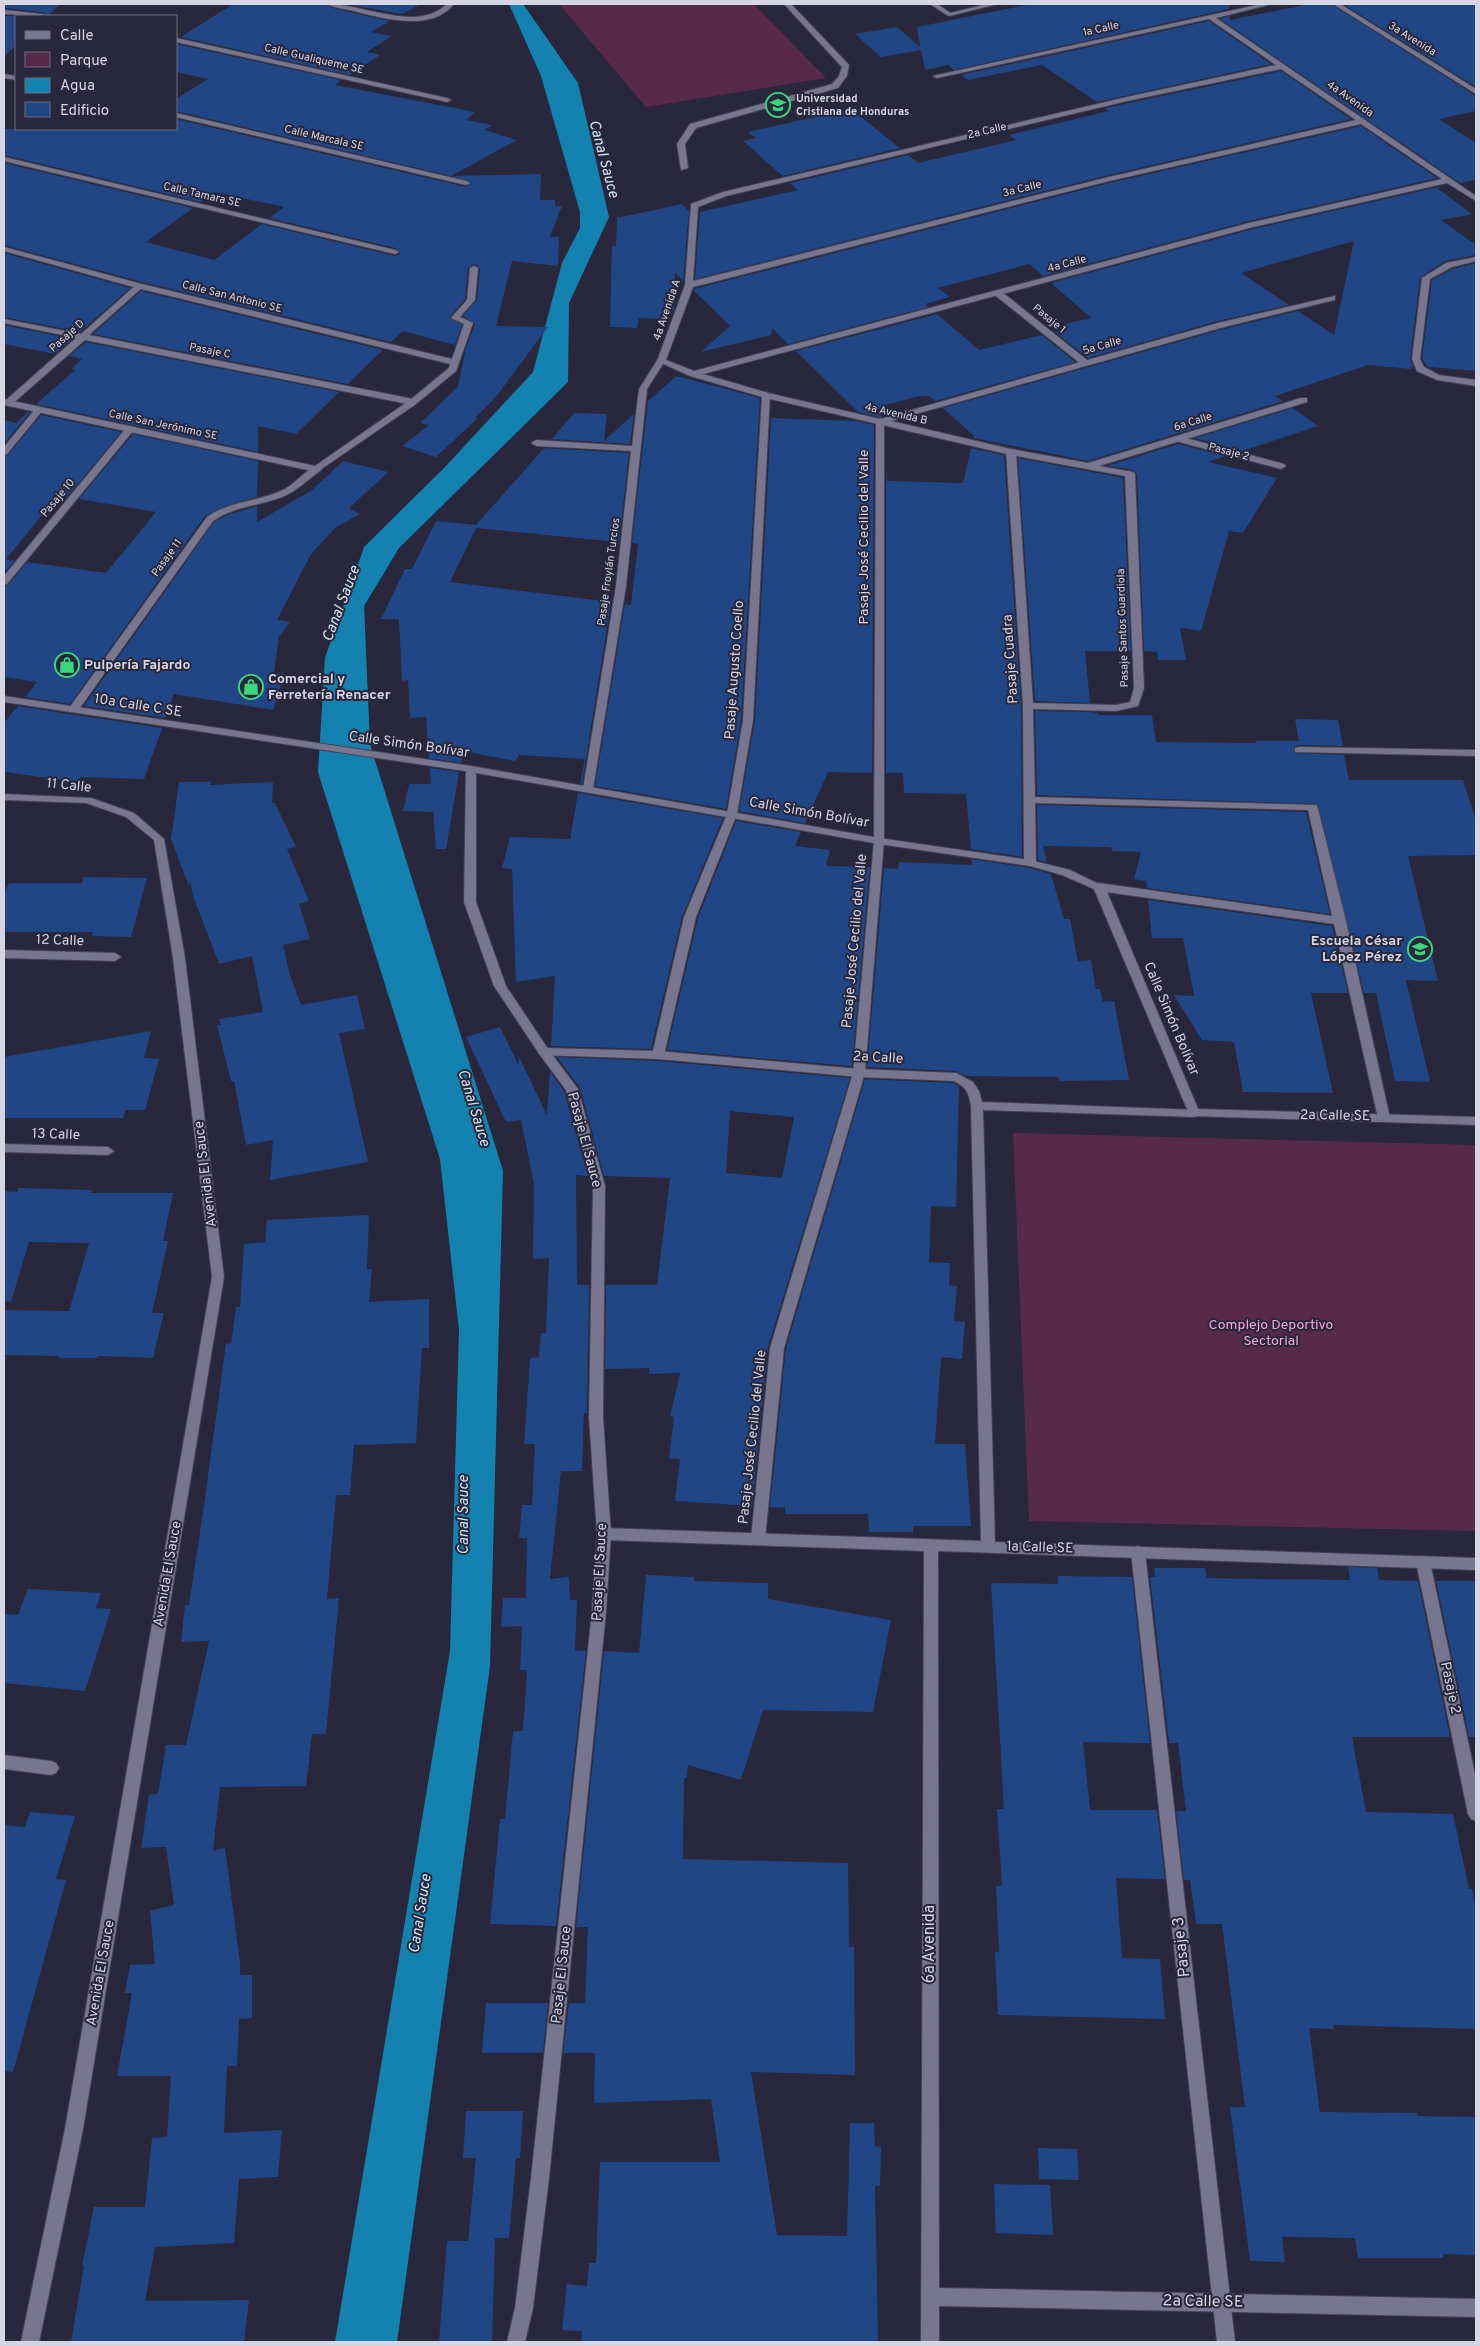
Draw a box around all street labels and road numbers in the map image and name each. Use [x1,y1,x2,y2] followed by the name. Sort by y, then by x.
[1082,18,1120,40] street label: 1a Calle
[1385,19,1439,59] street label: 3a Avenida
[263,41,365,77] street label: Calle Gualiqueme SE
[1324,78,1376,120] street label: 4a Avenida
[966,120,1008,142] street label: 2a Calle
[283,122,365,154] street label: Calle Marcala SE
[1001,177,1043,201] street label: 3a Calle
[162,179,242,211] street label: Calle Tamara SE
[1046,252,1088,276] street label: 4a Calle
[181,278,283,316] street label: Calle San Antonio SE
[650,278,684,342] street label: 4a Avenida A
[1029,301,1069,337] street label: Pasaje 1
[47,317,87,355] street label: Pasaje D
[1081,334,1123,358] street label: 5a Calle
[188,340,232,362] street label: Pasaje C
[863,400,929,428] street label: 4a Avenida B
[107,407,219,443] street label: Calle San Jerónimo SE
[1172,410,1214,434] street label: 6a Calle
[1207,440,1251,464] street label: Pasaje 2
[856,449,873,625] street label: Pasaje José Cecilio del Valle
[38,476,78,520] street label: Pasaje 10
[594,517,624,627] street label: Pasaje Froylán Turcios
[149,536,185,580] street label: Pasaje 11
[1114,568,1132,688] street label: Pasaje Santos Guardiola
[722,600,748,740] street label: Pasaje Augusto Coello
[999,614,1023,704] street label: Pasaje Cuadra
[93,691,183,721] street label: 10a Calle C SE
[348,728,471,762] street label: Calle Simón Bolívar
[46,775,92,797] street label: 11 Calle
[748,794,871,832] street label: Calle Simón Bolívar
[839,853,871,1029] street label: Pasaje José Cecilio del Valle
[36,932,84,950] street label: 12 Calle
[1139,960,1203,1079] street label: Calle Simón Bolívar
[852,1048,904,1068] street label: 2a Calle
[563,1090,605,1190] street label: Pasaje El Sauce
[1300,1107,1370,1125] street label: 2a Calle SE
[191,1120,221,1228] street label: Avenida El Sauce
[32,1126,80,1144] street label: 13 Calle
[735,1349,771,1525] street label: Pasaje José Cecilio del Valle
[150,1520,186,1628] street label: Avenida El Sauce
[589,1523,611,1621] street label: Pasaje El Sauce
[1006,1538,1074,1558] street label: 1a Calle SE
[1436,1660,1464,1716] street label: Pasaje 2
[920,1905,940,1983] street label: 6a Avenida
[1169,1916,1195,1978] street label: Pasaje 3
[83,1919,119,2027] street label: Avenida El Sauce
[548,1925,576,2025] street label: Pasaje El Sauce
[1163,2291,1243,2313] street label: 2a Calle SE

